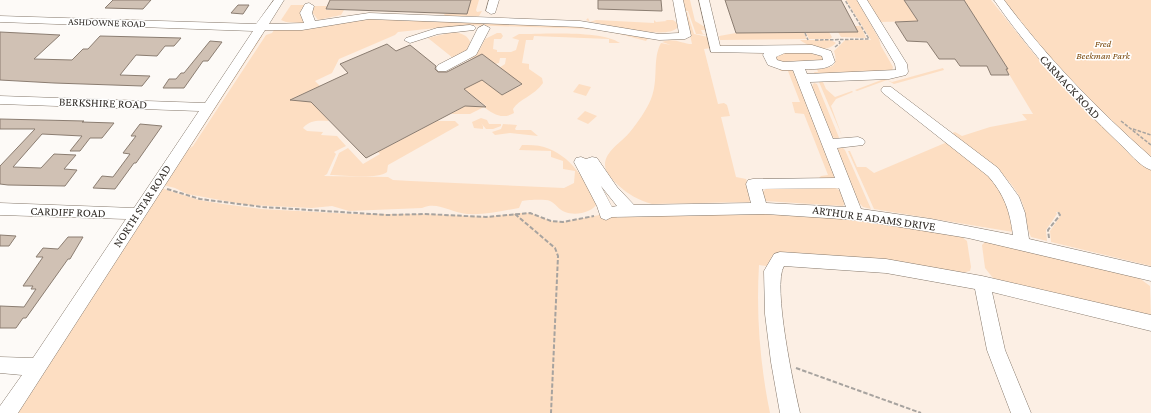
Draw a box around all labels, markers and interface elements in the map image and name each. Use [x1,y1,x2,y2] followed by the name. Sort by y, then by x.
[68,16,146,29] street label: ASHDOWNE ROAD
[1076,38,1130,61] park label: Fred Beekman Park
[1037,52,1103,122] street label: CARMACK ROAD
[59,94,147,112] street label: BERKSHIRE ROAD
[110,162,174,250] street label: NORTH STAR ROAD
[812,202,937,234] street label: ARTHUR E ADAMS DRIVE
[30,204,106,220] street label: CARDIFF ROAD

